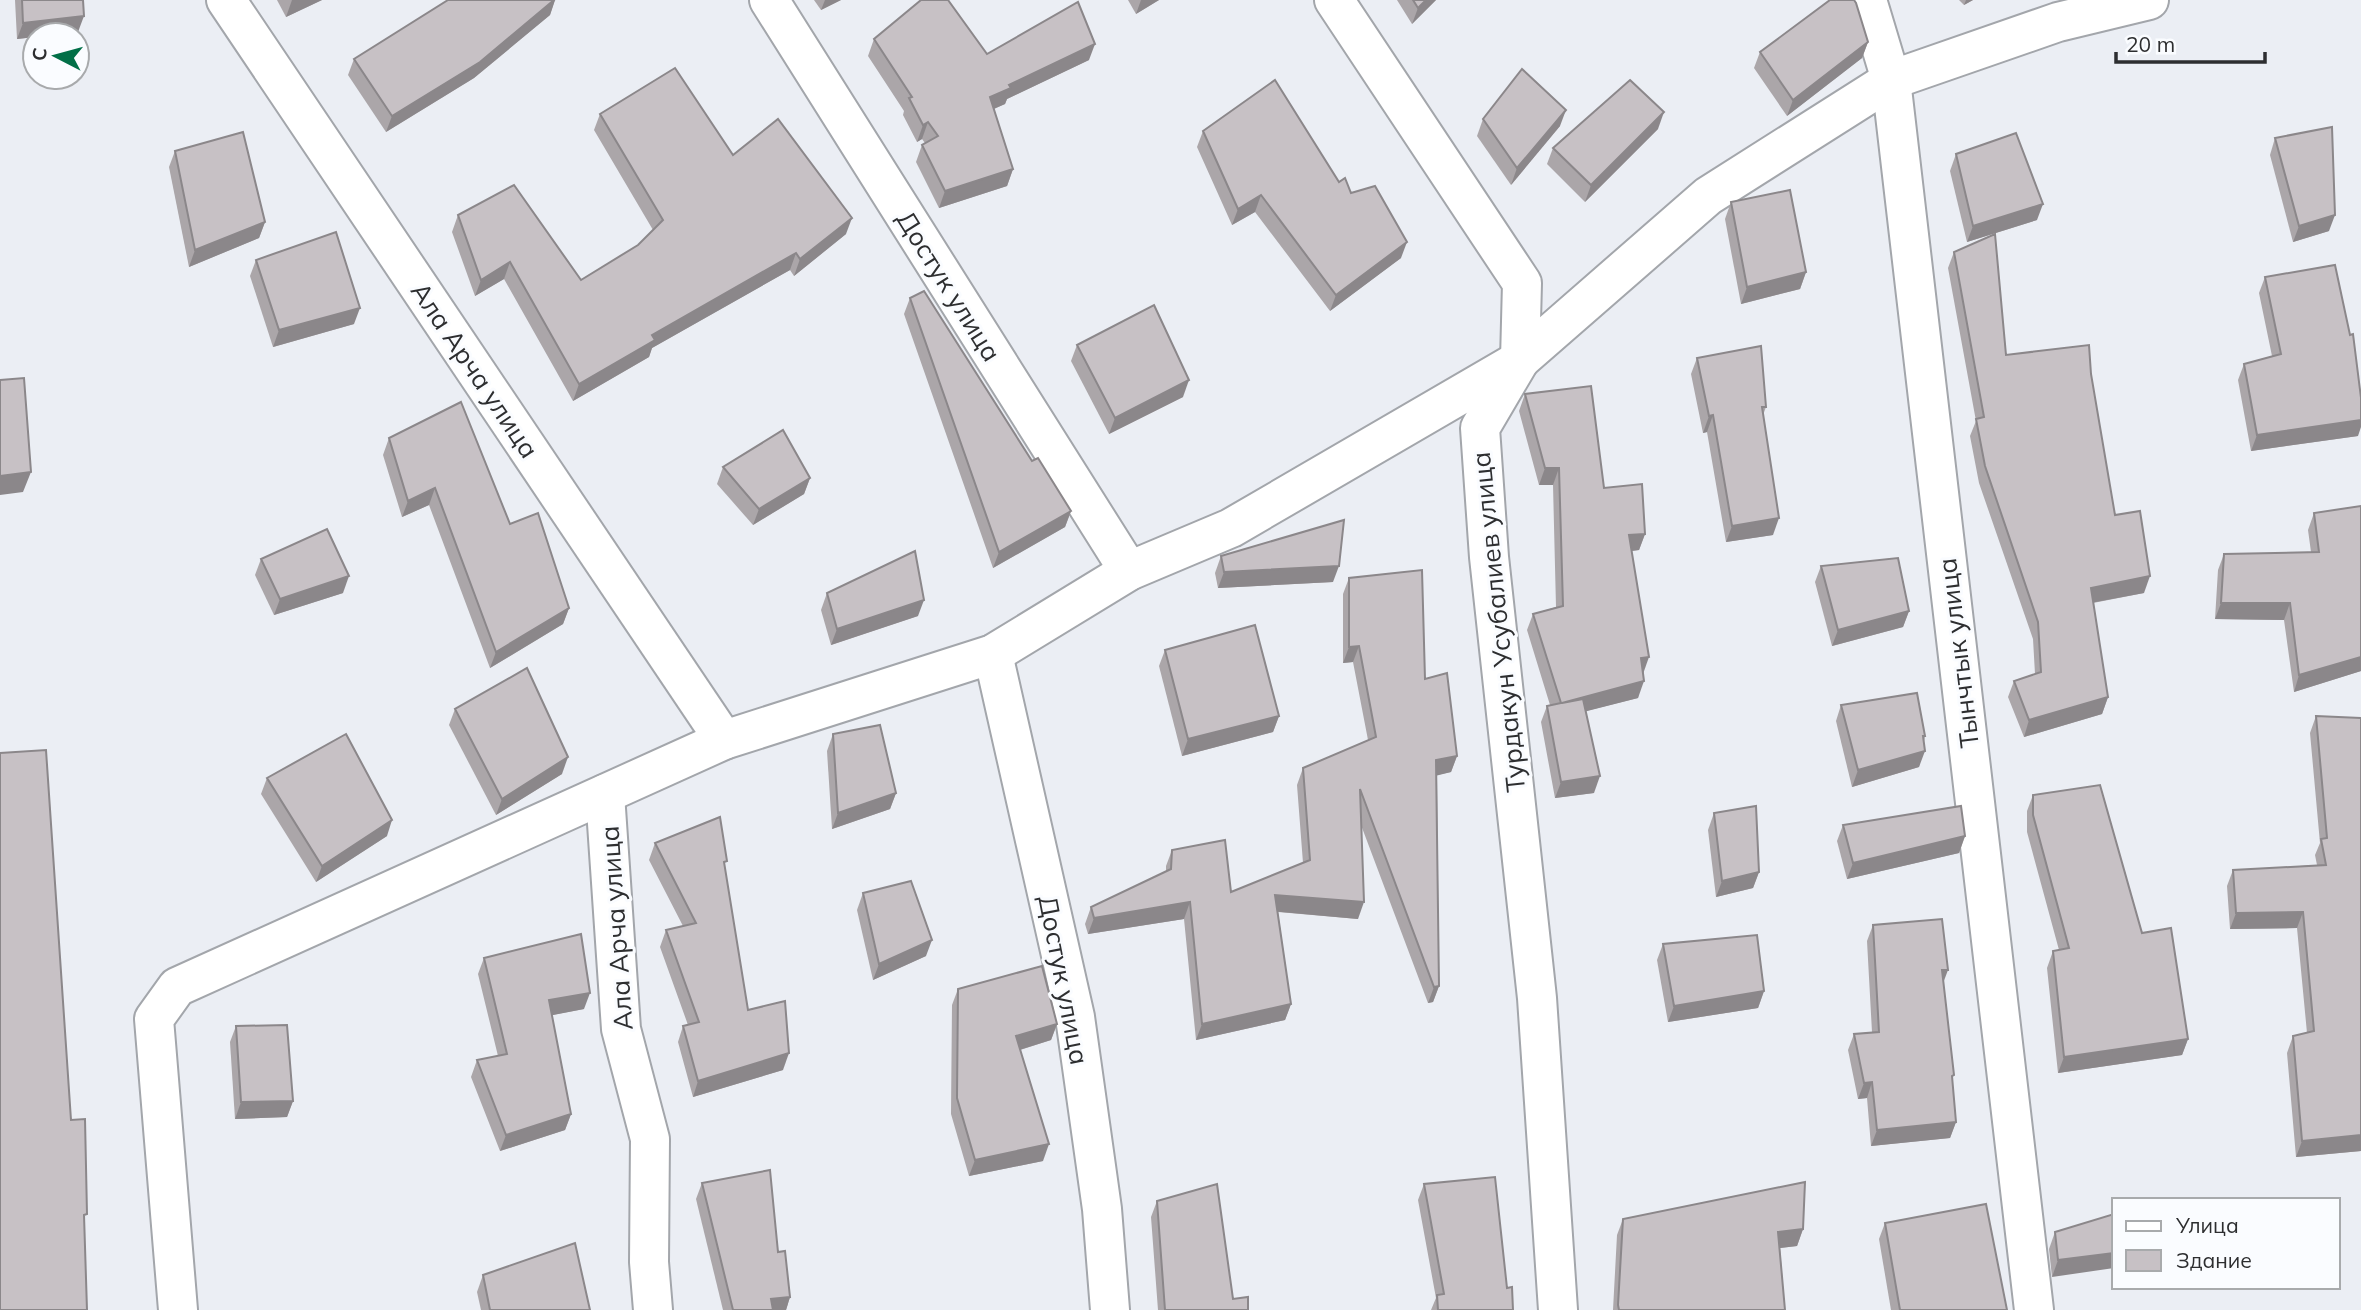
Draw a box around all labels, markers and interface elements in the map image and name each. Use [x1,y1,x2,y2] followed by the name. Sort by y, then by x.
[21,21,91,91] north arrow
[2116,21,2265,65] scale bar
[2126,31,2175,57] text: 20 m
[26,46,52,62] text: С
[890,205,1008,367] street label: Достук улица
[404,276,546,464] street label: Ала Арча улица
[1464,450,1532,794] street label: Турдакун Усубалиев улица
[1930,556,1986,750] street label: Тынчтык улица
[592,825,640,1031] street label: Ала Арча улица
[1031,893,1097,1067] street label: Достук улица
[2112,1198,2340,1289] legend
[2175,1212,2239,1238] text: Улица
[2176,1247,2252,1273] text: Здание

